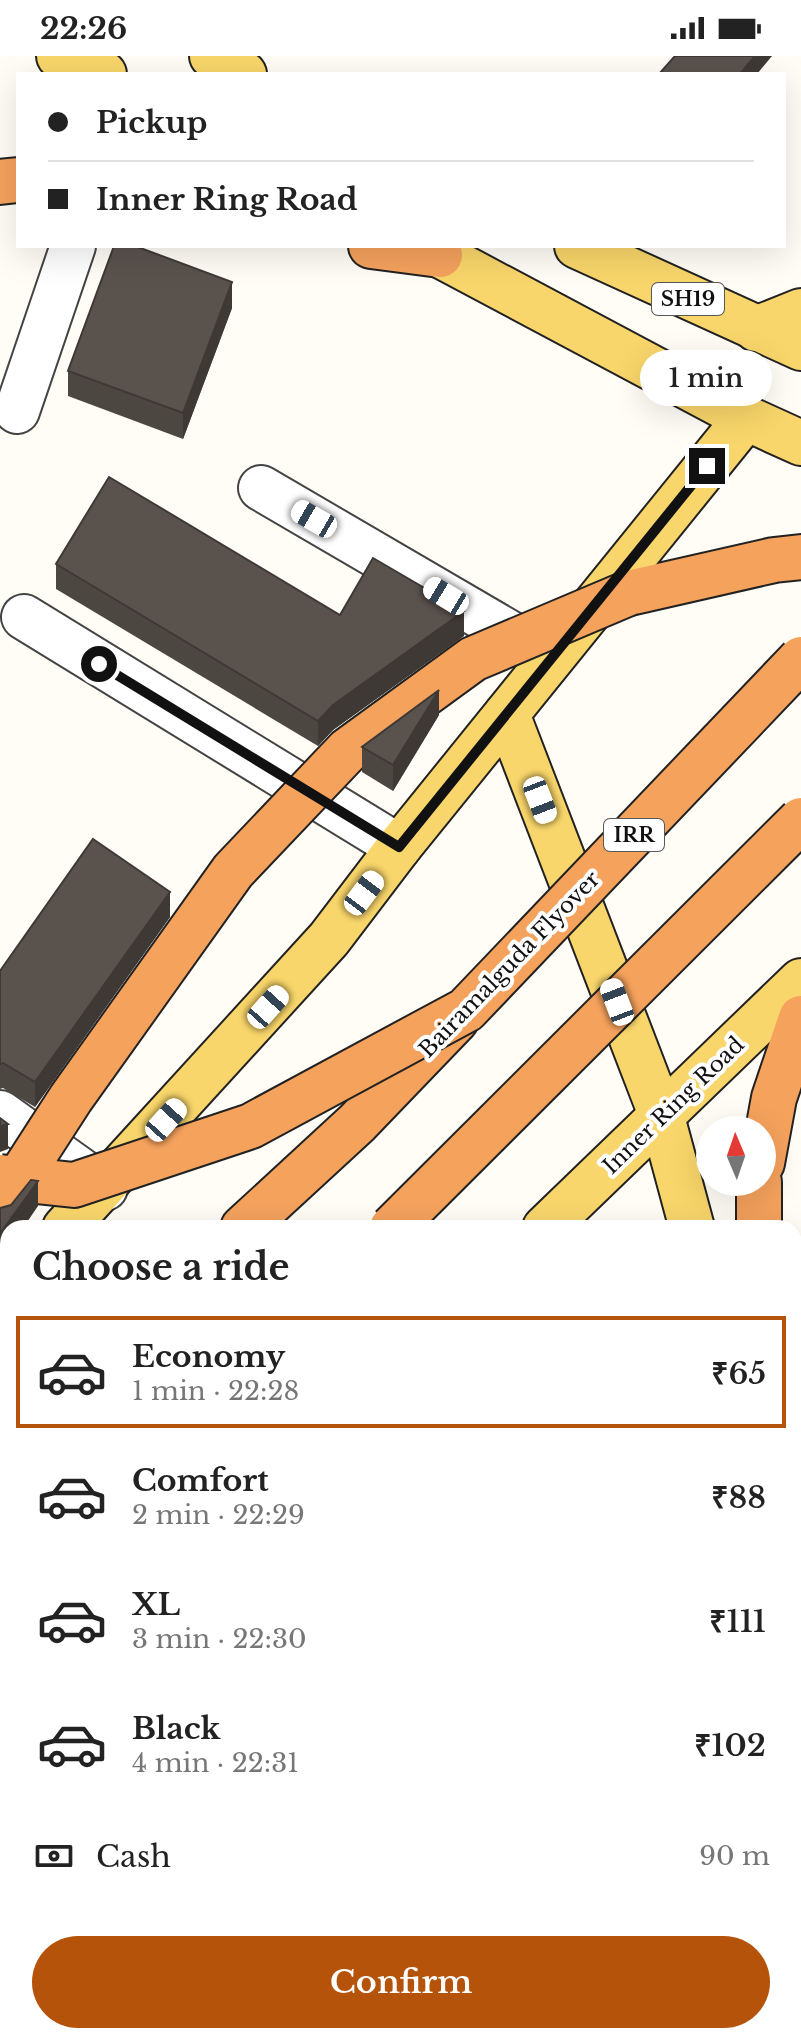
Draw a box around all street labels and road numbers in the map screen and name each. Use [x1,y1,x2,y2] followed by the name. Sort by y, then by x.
[652,283,724,315] road number: SH19
[604,819,664,851] road number: IRR
[413,865,606,1063] street label: Bairamalguda Flyover
[597,1031,750,1180] street label: Inner Ring Road

